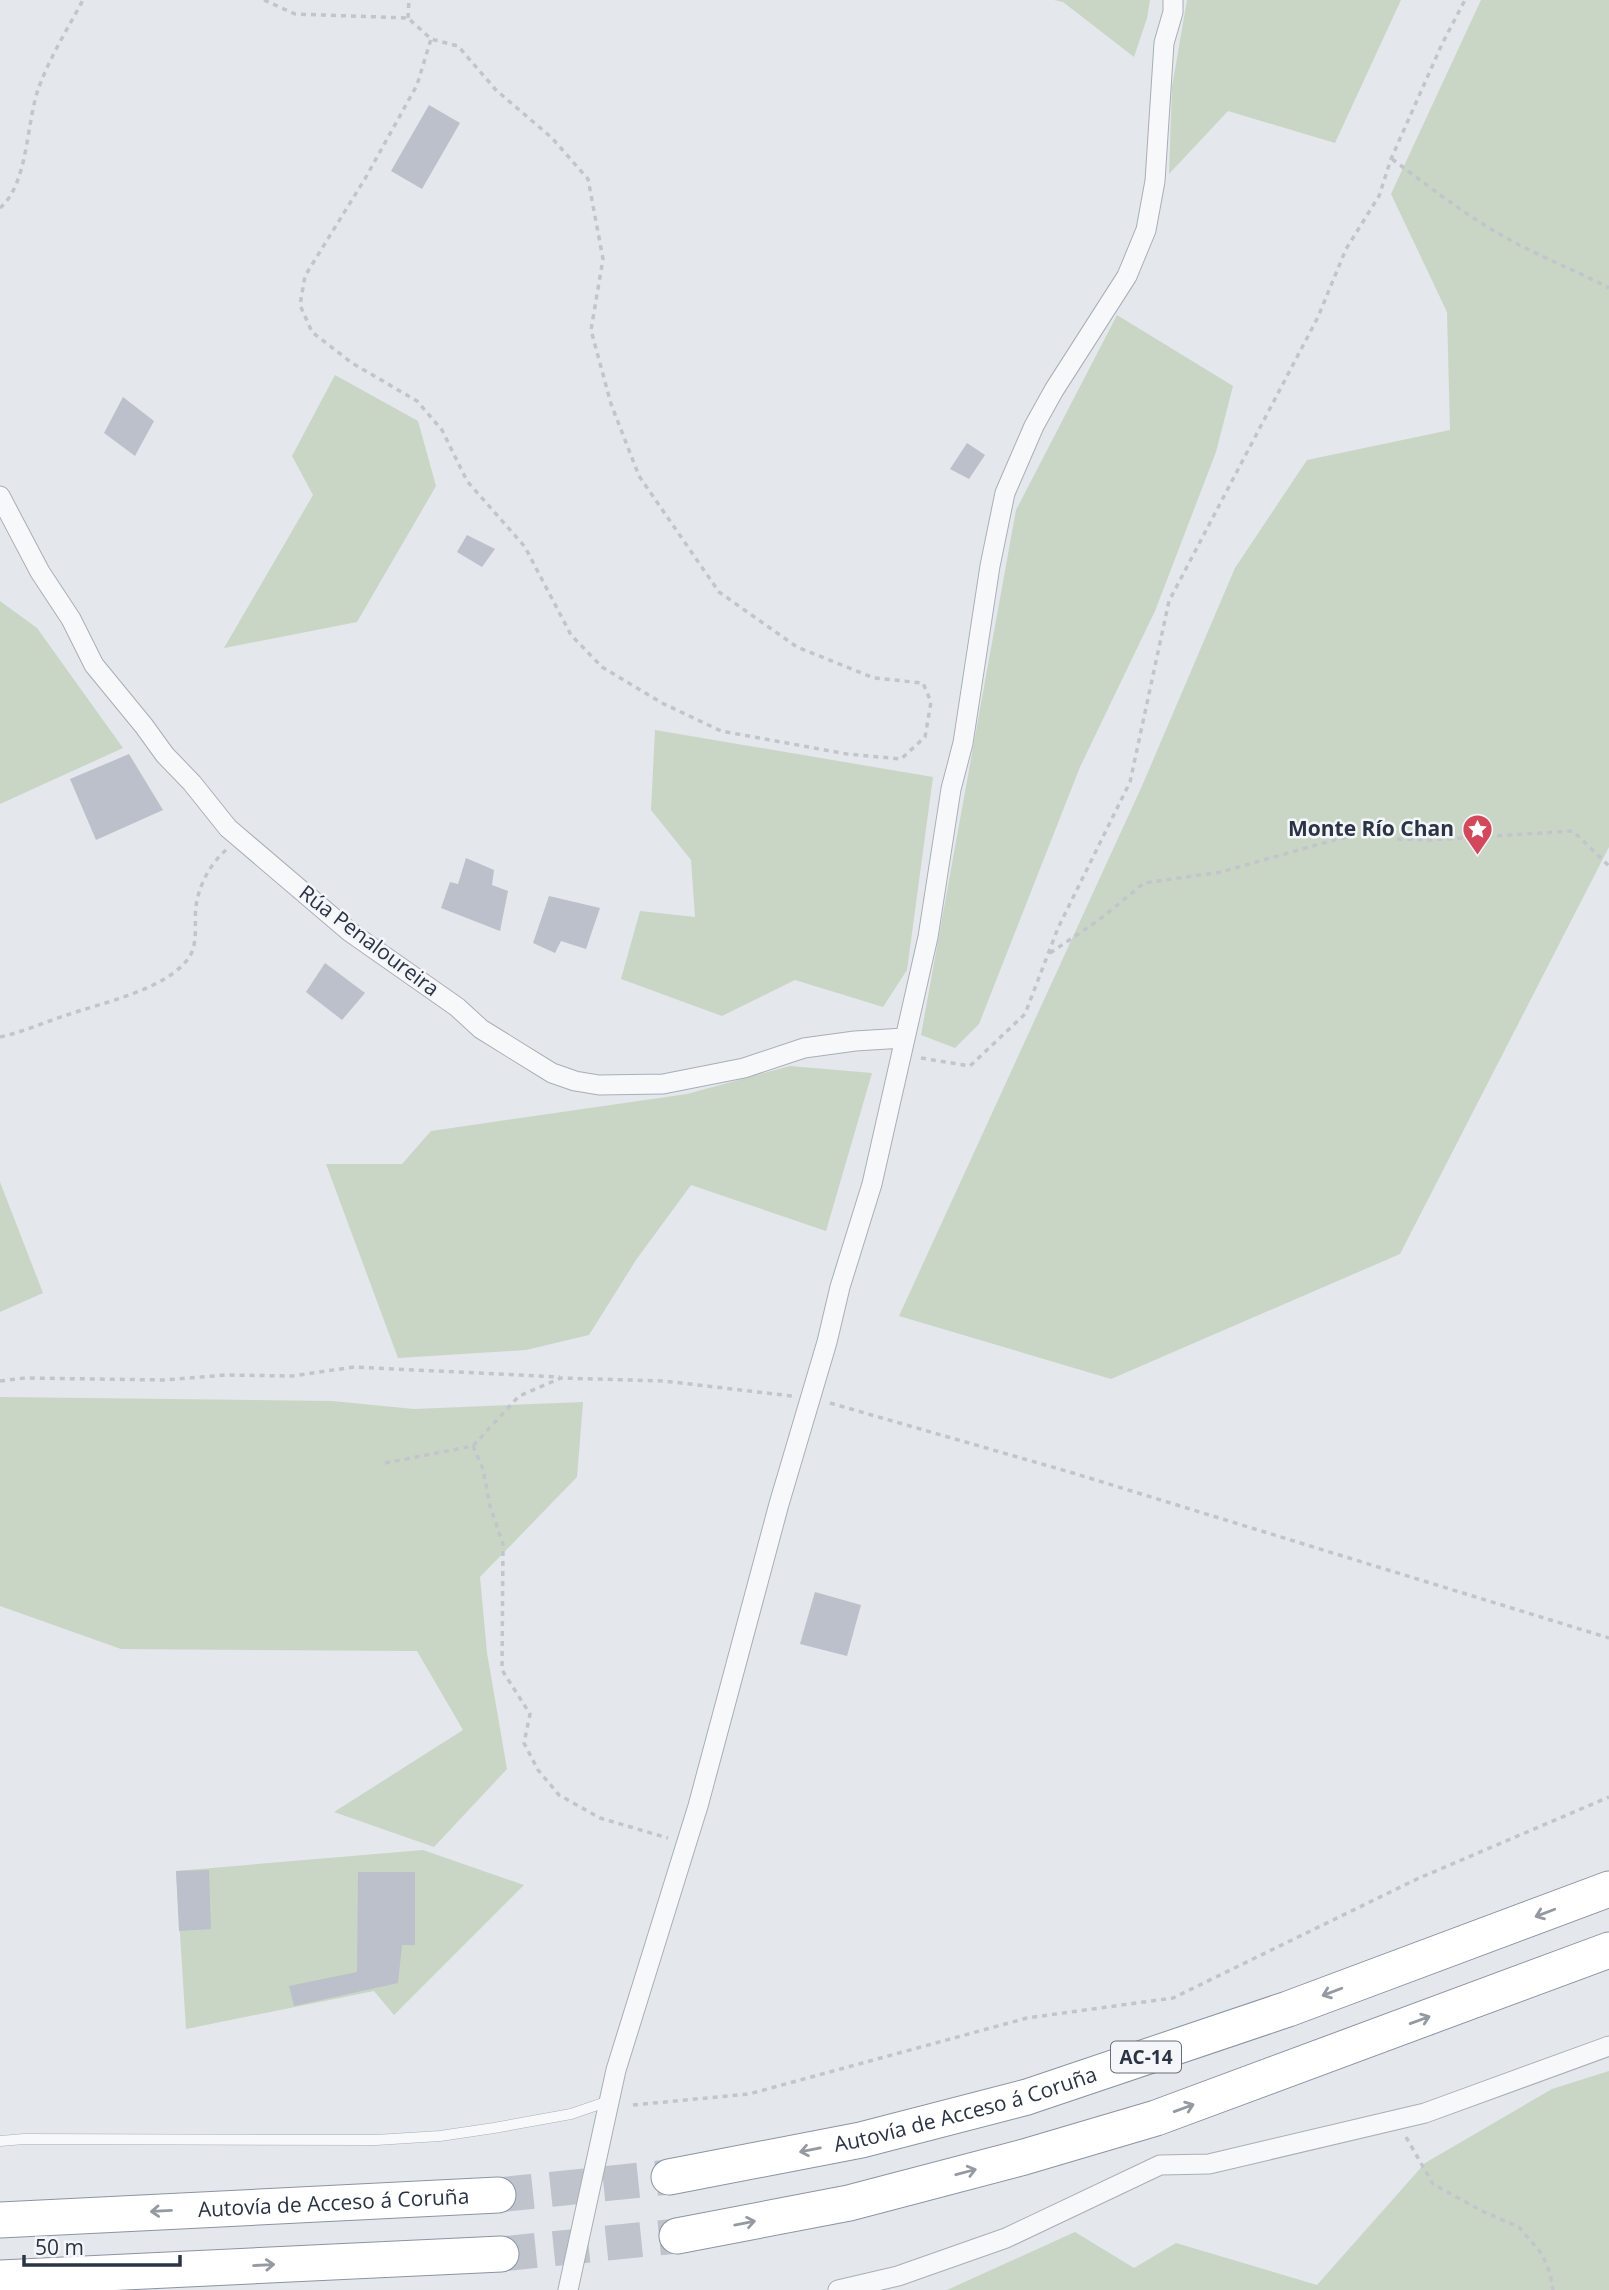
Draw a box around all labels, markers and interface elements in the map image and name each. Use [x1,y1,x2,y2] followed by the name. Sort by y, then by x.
[1460,812,1494,856] place icon: Monte Río Chan
[1288,814,1454,842] place label: Monte Río Chan
[294,878,445,1002] street label: Rúa Penaloureira
[1535,1907,1557,1920] one-way arrow
[1322,1987,1344,2000] one-way arrow
[1409,2013,1431,2025] one-way arrow
[1111,2041,1181,2072] road number: AC-14
[831,2060,1100,2158] street label: Autovía de Acceso á Coruña
[1173,2100,1195,2113] one-way arrow
[799,2144,822,2157] one-way arrow
[955,2165,977,2178] one-way arrow
[197,2181,470,2223] street label: Autovía de Acceso á Coruña
[150,2205,173,2218] one-way arrow
[733,2216,755,2229] one-way arrow
[24,2224,180,2268] scale bar
[35,2233,84,2261] text: 50 m
[252,2258,275,2271] one-way arrow

